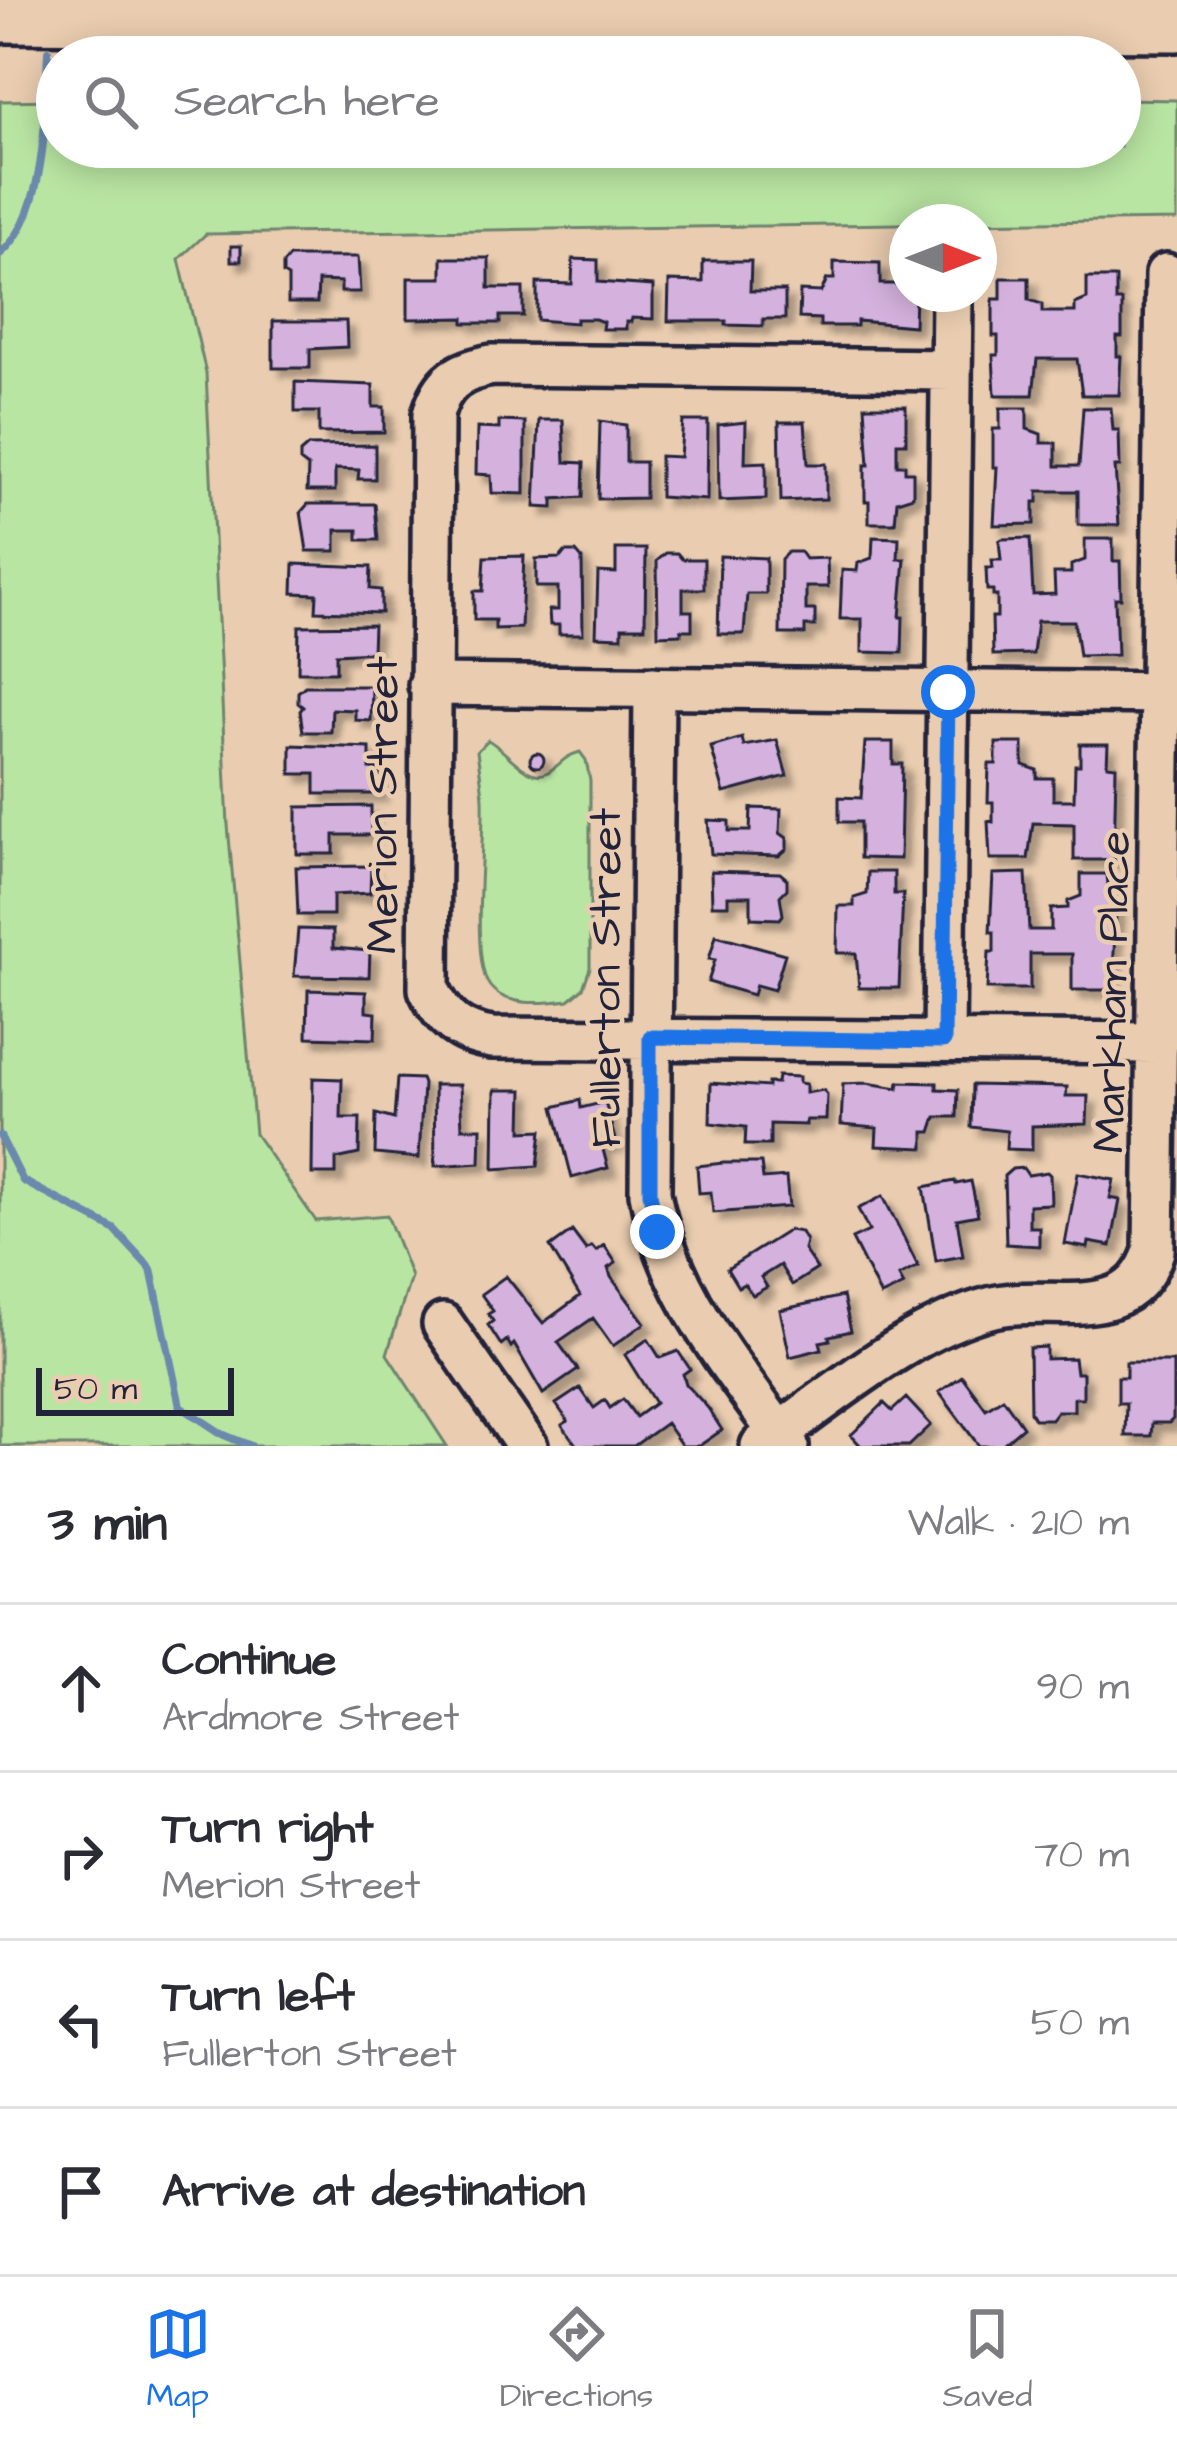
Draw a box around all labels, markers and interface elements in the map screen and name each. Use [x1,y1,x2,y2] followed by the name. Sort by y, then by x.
[36,36,1141,168] search box
[78,69,144,135] icon: search
[174,71,440,133] text: Search here
[889,204,997,312] north arrow
[353,656,415,954] street label: Merion Street
[921,665,975,719] route start
[576,808,638,1148] street label: Fullerton Street
[1079,830,1147,1154] street label: Markham Place
[630,1205,684,1259] route end
[36,1362,234,1415] scale bar
[54,1366,137,1412] text: 50 m
[48,1489,167,1560] text: 3 min
[908,1497,1129,1551] text: Walk · 210 m
[162,1630,336,1692] text: Continue
[48,1655,114,1721] icon: ahead
[1036,1661,1129,1715] text: 90 m
[162,1692,459,1746] text: Ardmore Street
[162,1798,374,1860] text: Turn right
[48,1823,114,1889] icon: right
[1034,1829,1129,1883] text: 70 m
[162,1860,420,1914] text: Merion Street
[162,1966,355,2028] text: Turn left
[48,1991,114,2057] icon: left
[1031,1997,1129,2051] text: 50 m
[162,2028,457,2082] text: Fullerton Street
[48,2159,114,2225] icon: arrive
[162,2161,585,2223] text: Arrive at destination
[145,2301,211,2419] tab: Map
[500,2301,653,2419] tab: Directions
[942,2301,1032,2419] tab: Saved

